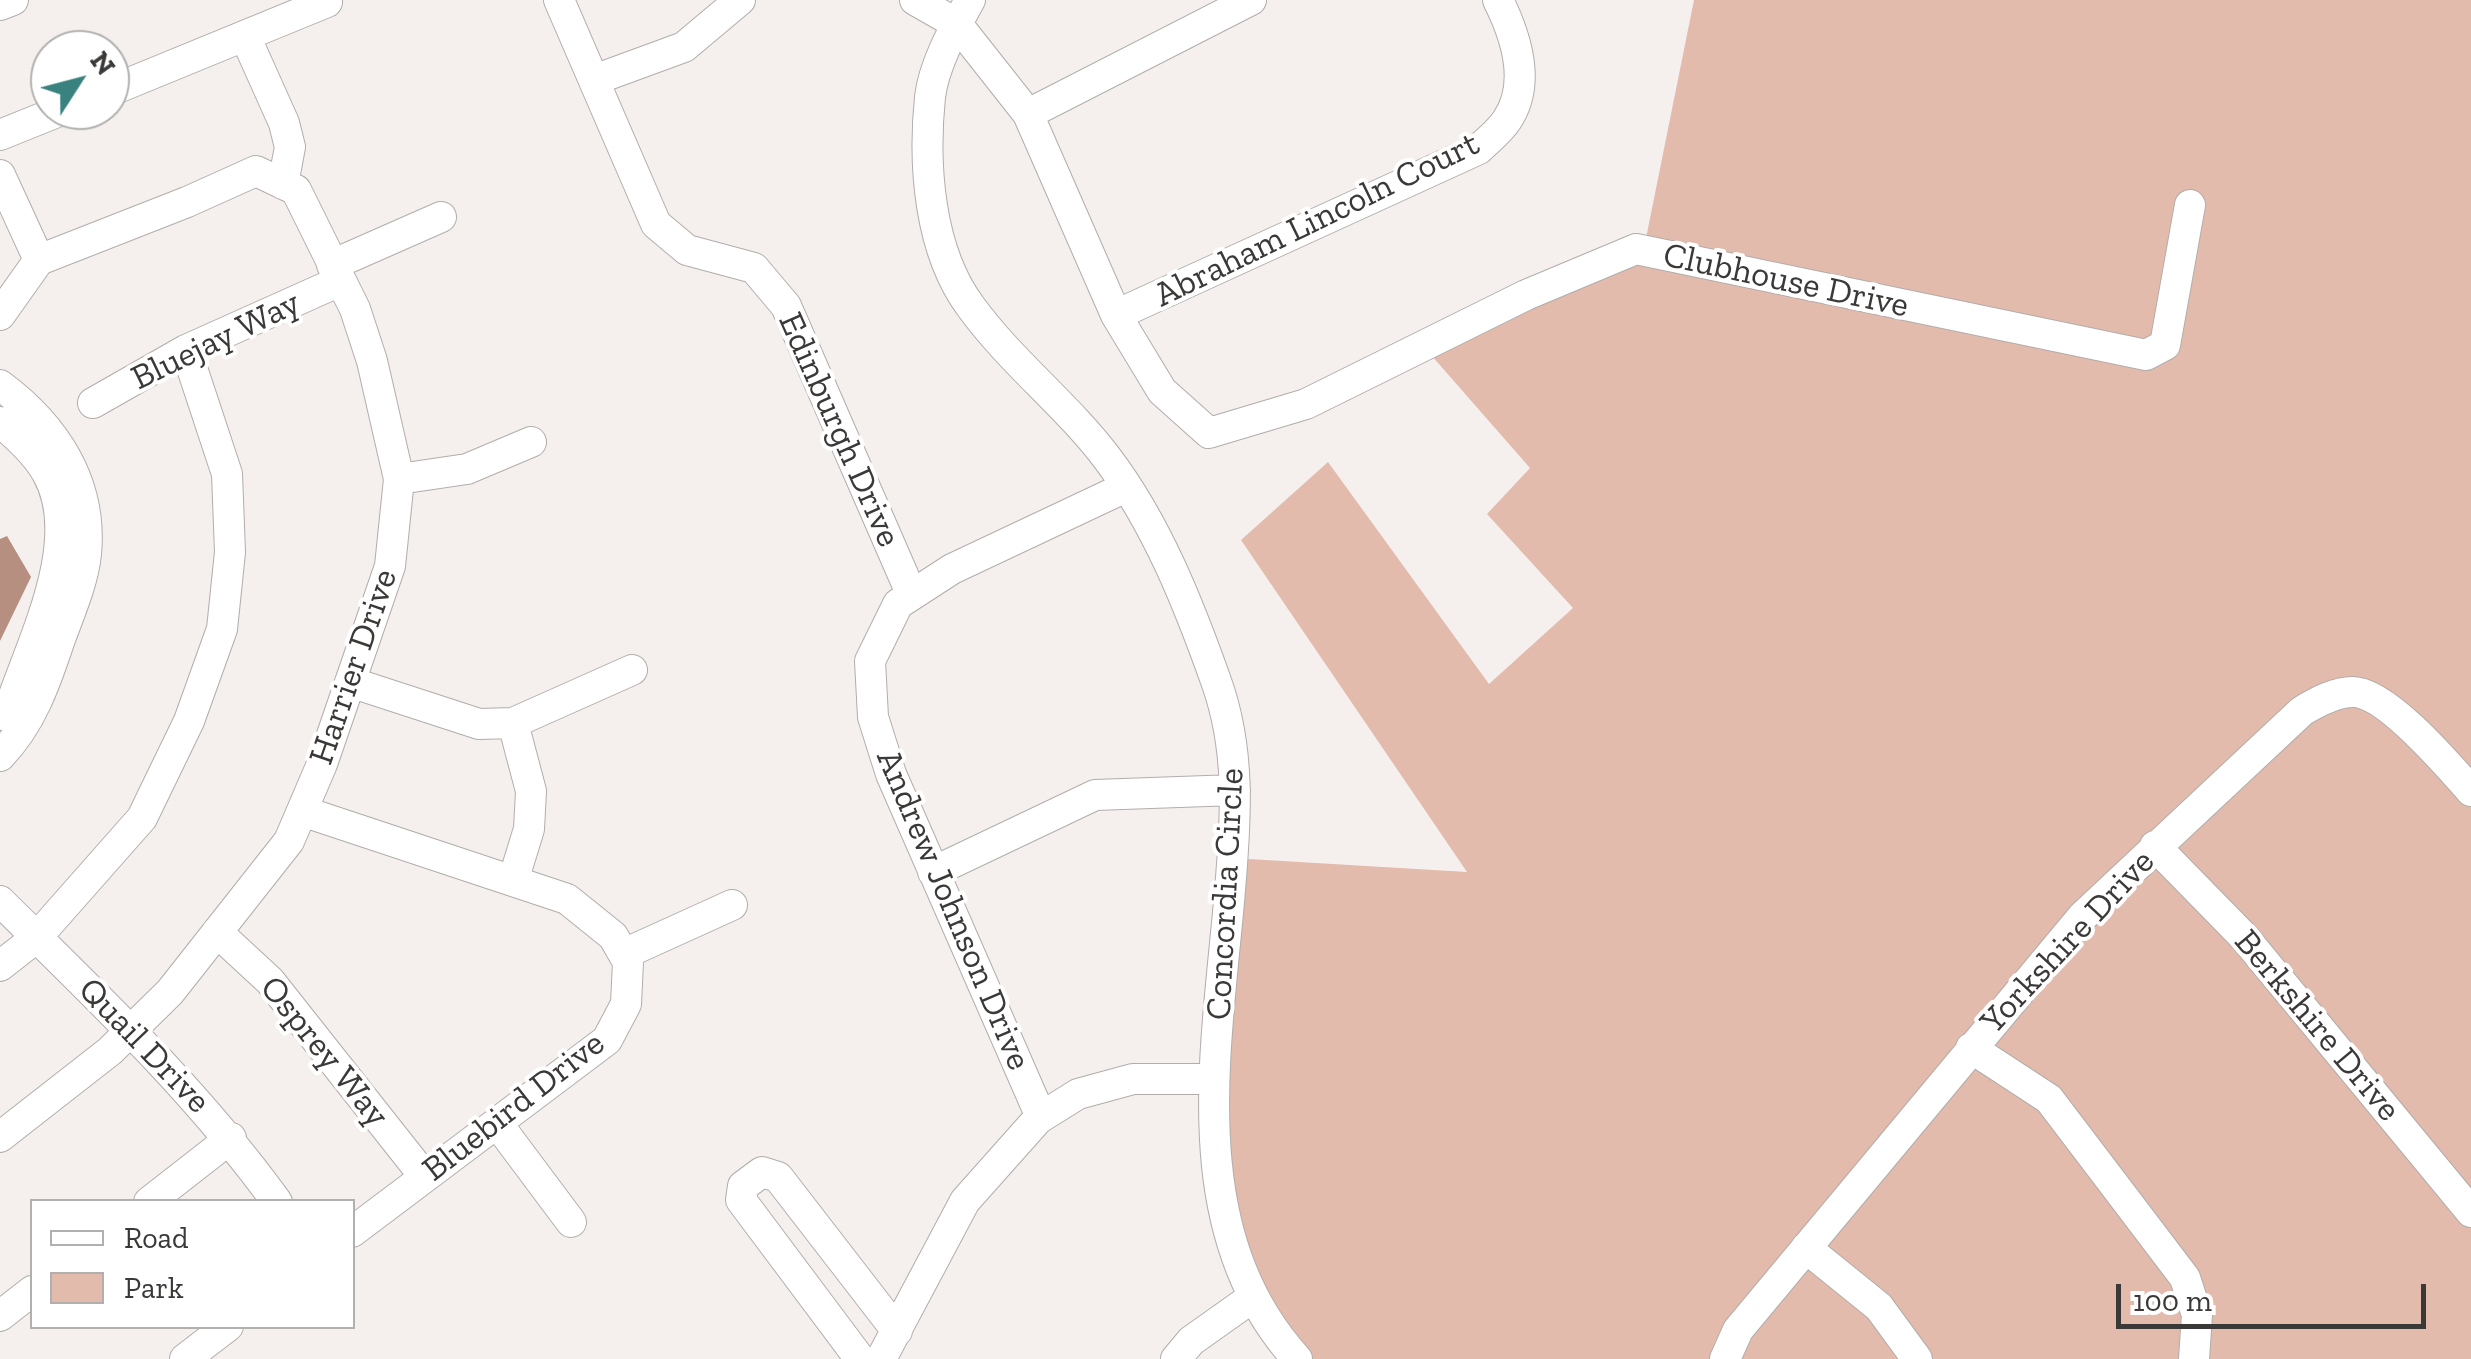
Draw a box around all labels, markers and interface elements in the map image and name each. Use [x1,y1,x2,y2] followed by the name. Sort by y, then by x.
[30,30,130,130] north arrow
[83,45,123,82] text: N
[1148,123,1486,317] street label: Abraham Lincoln Court
[1660,235,1912,327] street label: Clubhouse Drive
[125,282,307,400] street label: Bluejay Way
[769,306,909,554] street label: Edinburgh Drive
[301,564,407,770] street label: Harrier Drive
[866,744,1040,1076] street label: Andrew Johnson Drive
[1198,767,1254,1021] street label: Concordia Circle
[1972,842,2164,1042] street label: Yorkshire Drive
[2225,922,2409,1130] street label: Berkshire Drive
[251,968,397,1136] street label: Osprey Way
[69,970,219,1122] street label: Quail Drive
[415,1023,613,1191] street label: Bluebird Drive
[30,1199,355,1329] legend
[124,1220,189,1256] text: Road
[2121,1264,2431,1326] scale bar
[124,1270,184,1306] text: Park
[2133,1283,2212,1319] text: 100 m

